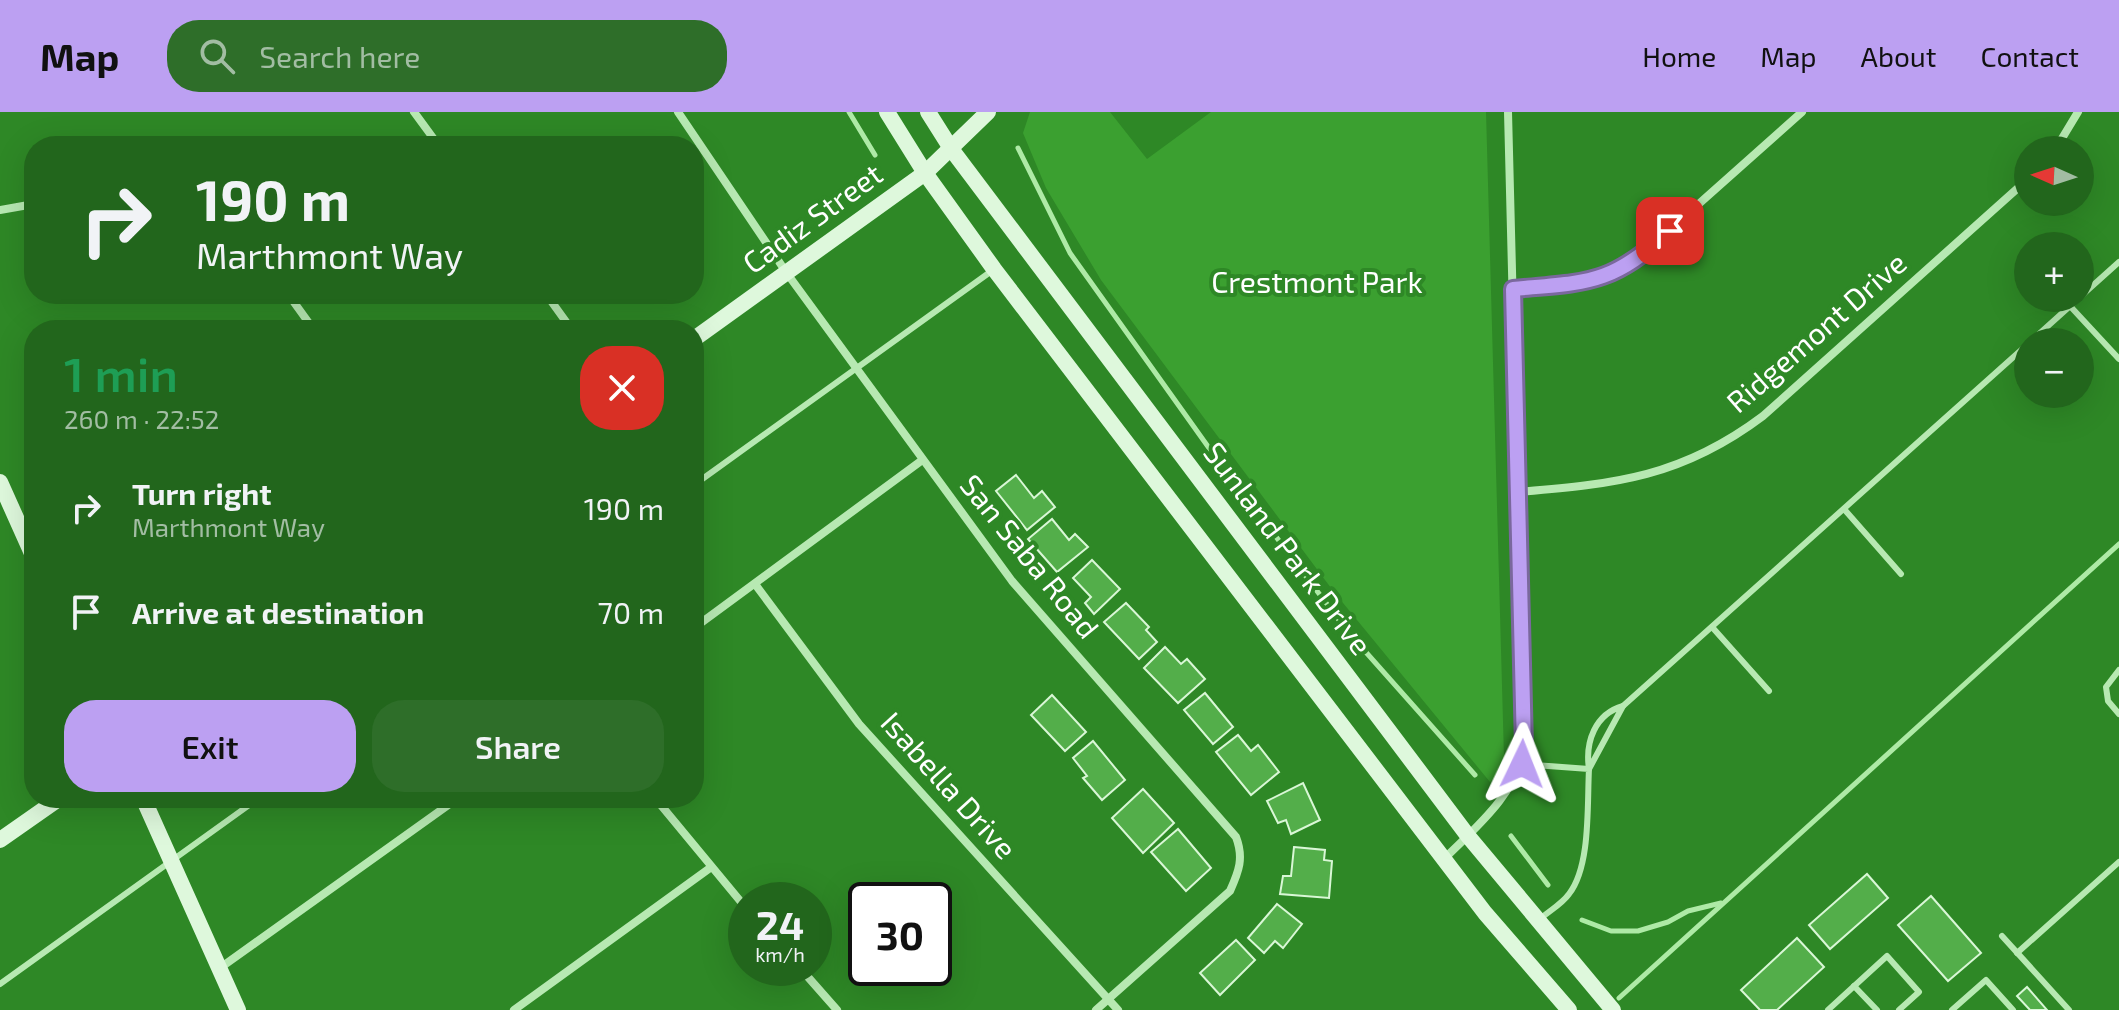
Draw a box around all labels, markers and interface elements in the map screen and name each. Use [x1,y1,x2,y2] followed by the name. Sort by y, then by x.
[167,20,727,92] search box
[40,33,119,79] text: Map
[195,34,239,78] icon: search
[259,38,420,74] text: Search here
[1642,39,1716,73] text: Home
[1760,39,1817,73] text: Map
[1861,39,1936,73] text: About
[1980,39,2079,73] text: Contact
[2014,136,2094,216] north arrow
[2014,136,2094,408] map controls
[735,155,889,280] street label: Cadiz Street
[196,165,350,232] text: 190 m
[64,168,168,272] icon: right
[1636,197,1704,265] pin
[1648,209,1692,253] icon: arrive
[2014,232,2094,312] button: +
[196,233,463,276] text: Marthmont Way
[1719,244,1913,419] street label: Ridgemont Drive
[1211,263,1423,299] park label: Crestmont Park
[2014,328,2094,408] button: −
[64,344,178,402] text: 1 min
[580,346,664,430] button: close
[64,403,219,434] text: 260 m · 22:52
[1197,434,1380,661] street label: Sunland Park Drive
[954,467,1107,645] street label: San Saba Road
[132,475,272,511] text: Turn right
[64,486,108,530] icon: right
[584,490,664,526] text: 190 m
[132,511,325,542] text: Marthmont Way
[64,590,108,634] icon: arrive
[132,594,424,630] text: Arrive at destination
[598,594,664,630] text: 70 m
[64,700,356,792] button: Exit
[372,700,664,792] button: Share
[874,704,1025,865] street label: Isabella Drive
[1480,722,1564,806] position arrow
[848,882,952,986] speed limit sign: 30
[756,900,804,948] text: 24
[755,942,805,966] text: km/h

